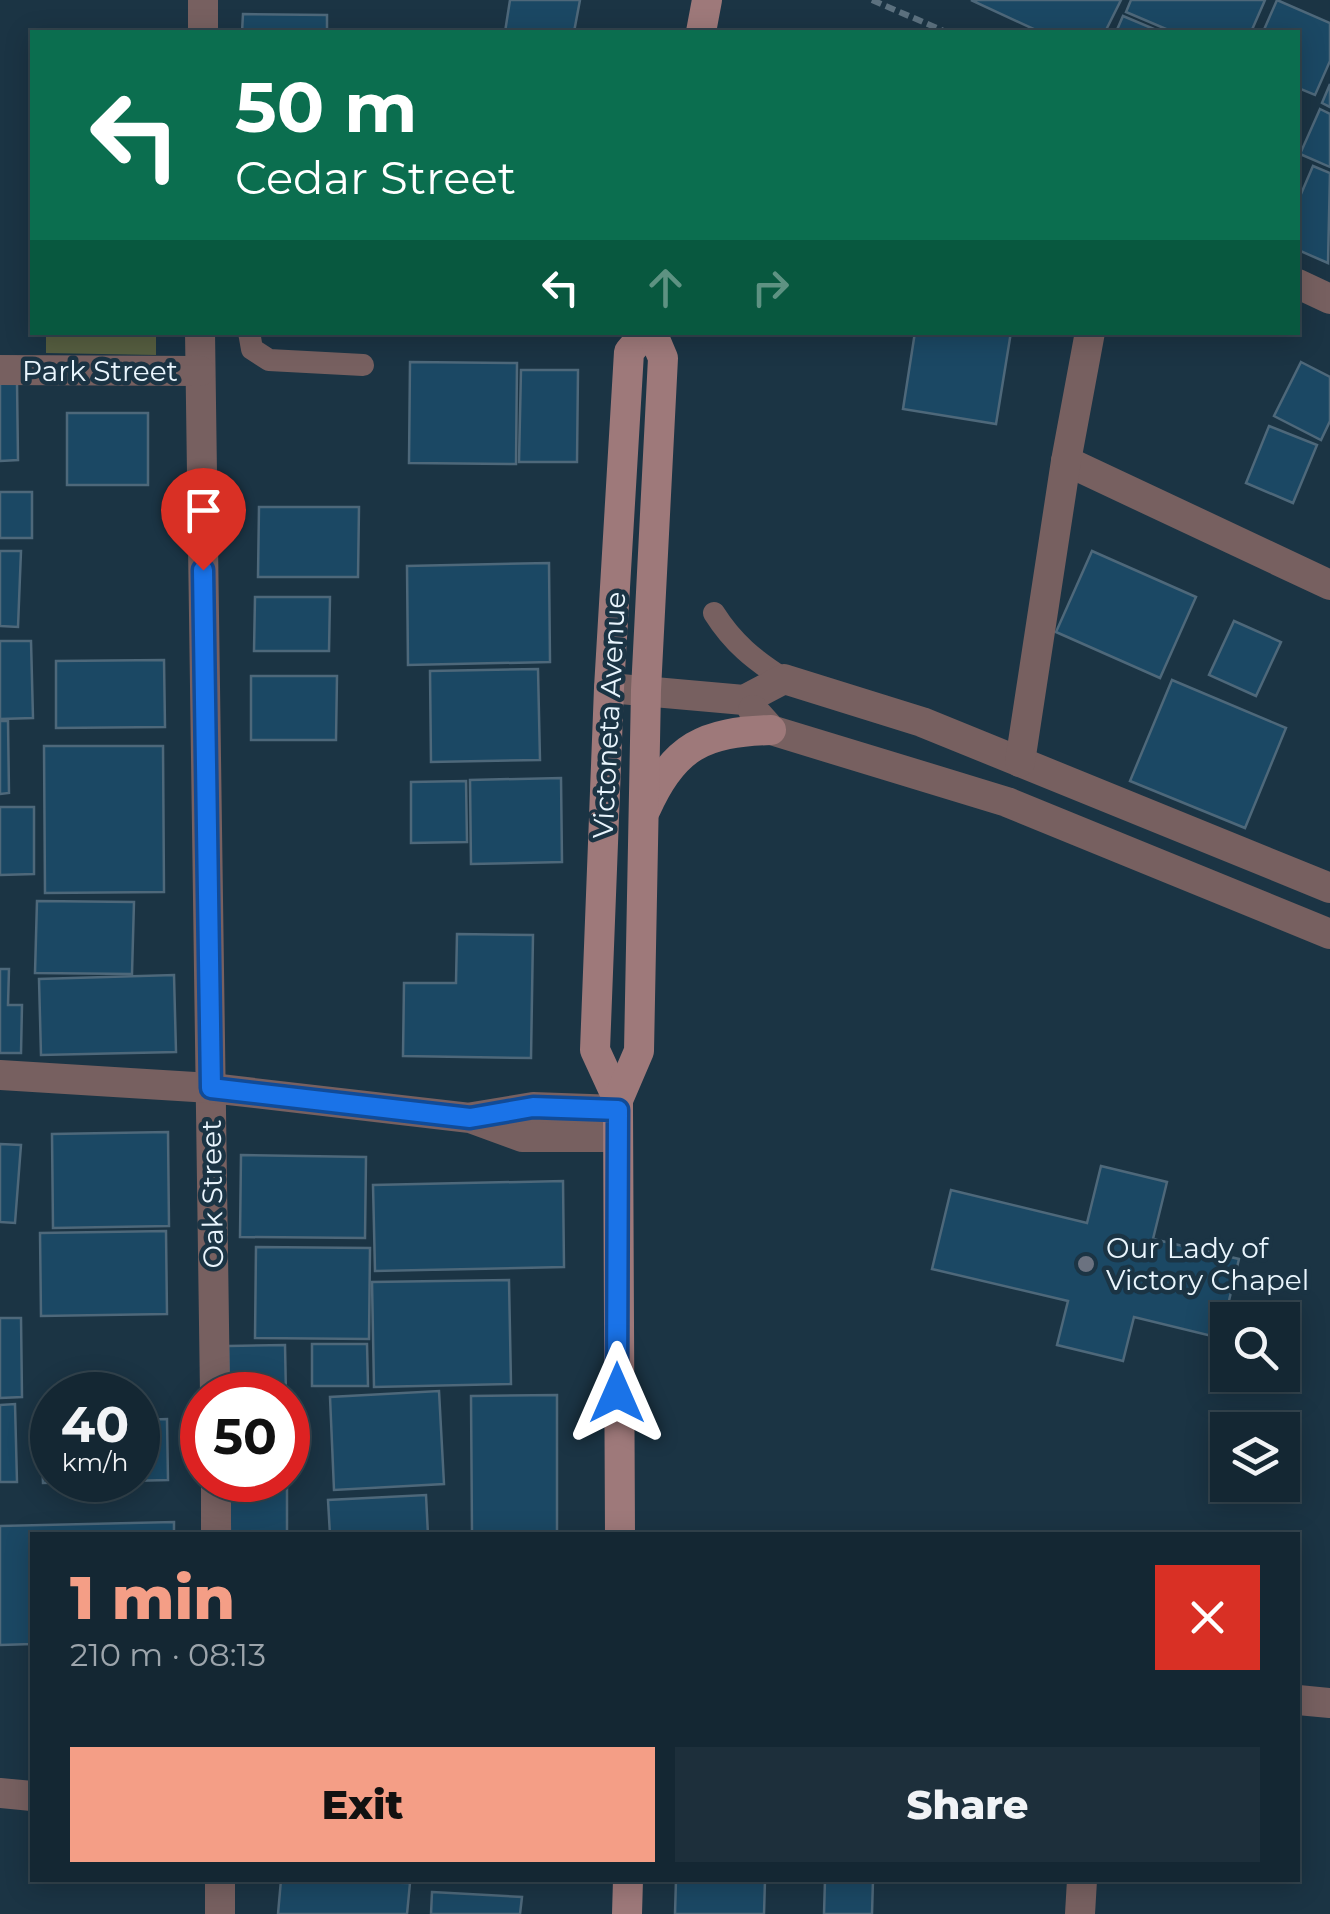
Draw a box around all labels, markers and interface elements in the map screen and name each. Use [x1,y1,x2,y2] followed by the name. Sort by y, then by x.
[235,64,417,150] text: 50 m
[70,70,200,200] icon: left
[235,150,516,205] text: Cedar Street
[533,260,588,315] icon: left
[638,260,693,315] icon: ahead
[743,260,798,315] icon: right
[22,354,178,388] street label: Park Street
[161,468,246,571] pin
[176,483,231,538] icon: arrive
[586,591,632,839] street label: Victoneta Avenue
[194,1119,230,1269] street label: Oak Street
[1106,1231,1309,1297] place label: Our Lady of Victory Chapel
[1075,1253,1097,1275] marker: Our Lady of Victory Chapel
[1210,1302,1300,1502] map controls
[1210,1302,1300,1392] button: search
[565,1341,669,1445] position arrow
[180,1372,310,1502] speed limit sign: 50
[61,1394,129,1455] text: 40
[1210,1412,1300,1502] button: layers
[62,1447,128,1477] text: km/h
[70,1561,235,1634] text: 1 min
[1155,1565,1260,1670] button: close
[70,1635,266,1674] text: 210 m · 08:13
[70,1747,655,1862] button: Exit
[675,1747,1260,1862] button: Share

